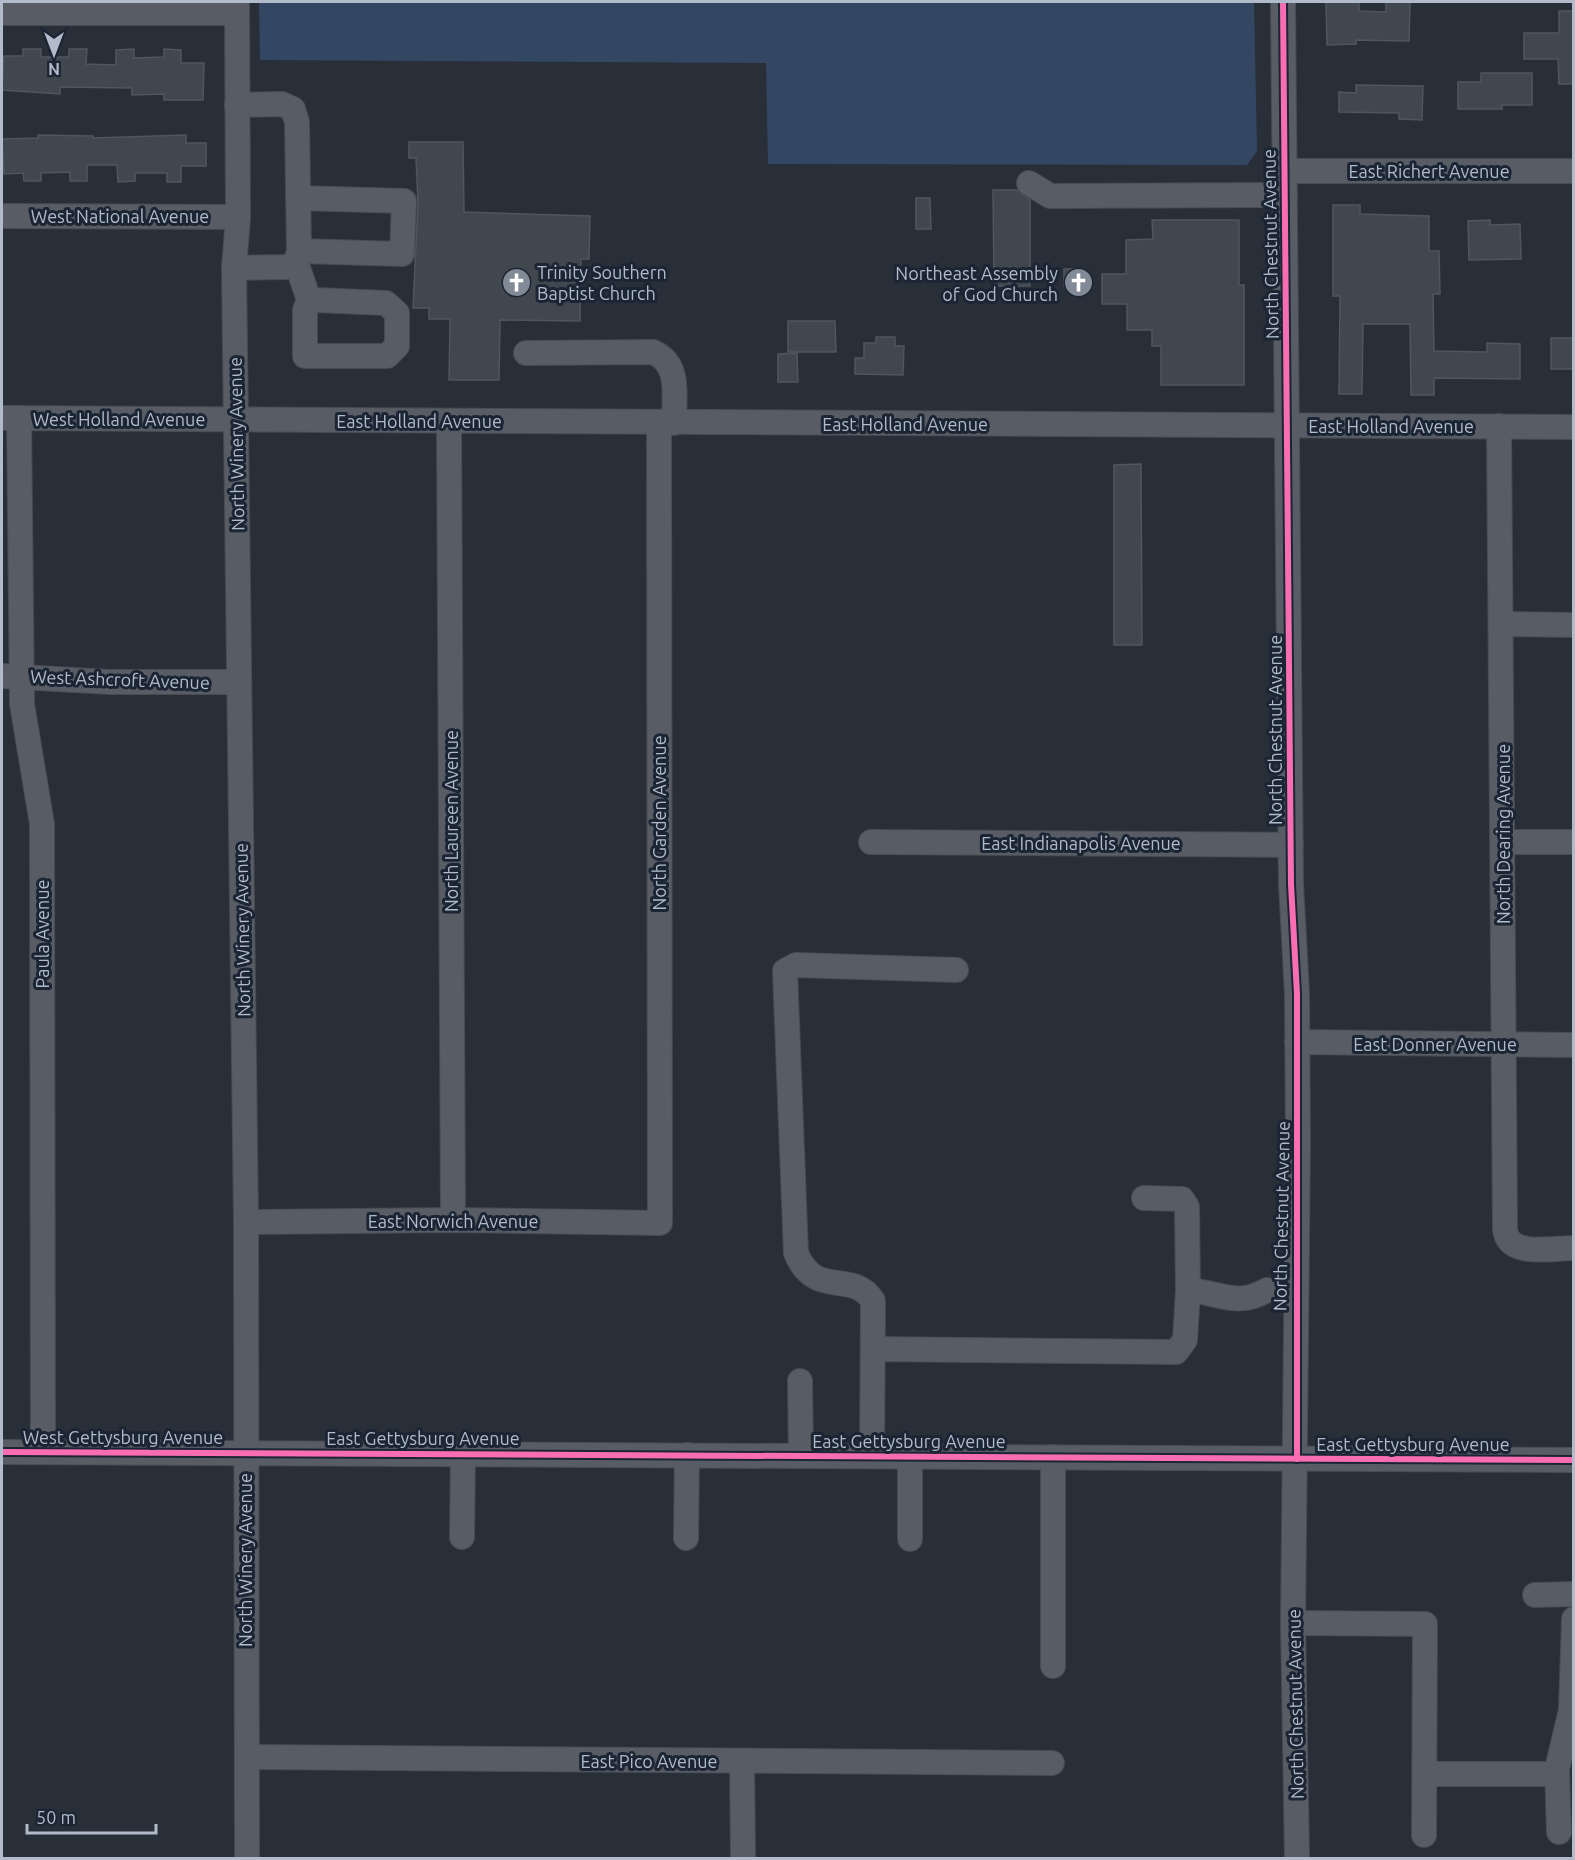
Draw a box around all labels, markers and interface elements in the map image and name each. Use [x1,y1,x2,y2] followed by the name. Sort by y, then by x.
[24,24,84,84] north arrow
[48,60,60,78] text: N
[1258,149,1282,339] street label: North Chestnut Avenue
[1348,161,1510,181] street label: East Richert Avenue
[31,206,209,226] street label: West National Avenue
[537,262,667,303] place label: Trinity Southern Baptist Church
[895,263,1058,304] place label: Northeast Assembly of God Church
[500,266,532,298] church icon: Trinity Southern Baptist Church
[1063,267,1095,299] church icon: Northeast Assembly of God Church
[224,357,248,531] street label: North Winery Avenue
[33,409,205,429] street label: West Holland Avenue
[336,411,502,431] street label: East Holland Avenue
[822,414,988,434] street label: East Holland Avenue
[1308,416,1474,436] street label: East Holland Avenue
[1265,635,1285,825] street label: North Chestnut Avenue
[30,666,210,692] street label: West Ashcroft Avenue
[441,730,461,912] street label: North Laureen Avenue
[649,735,669,911] street label: North Garden Avenue
[1493,744,1513,924] street label: North Dearing Avenue
[981,833,1181,853] street label: East Indianapolis Avenue
[230,843,254,1017] street label: North Winery Avenue
[32,880,52,988] street label: Paula Avenue
[1353,1034,1517,1054] street label: East Donner Avenue
[1269,1121,1293,1311] street label: North Chestnut Avenue
[368,1211,538,1231] street label: East Norwich Avenue
[23,1427,223,1447] street label: West Gettysburg Avenue
[326,1428,520,1448] street label: East Gettysburg Avenue
[812,1431,1006,1451] street label: East Gettysburg Avenue
[1316,1434,1510,1454] street label: East Gettysburg Avenue
[235,1473,255,1647] street label: North Winery Avenue
[1283,1609,1307,1799] street label: North Chestnut Avenue
[580,1751,718,1771] street label: East Pico Avenue
[27,1797,156,1835] scale bar
[36,1807,76,1827] text: 50 m

